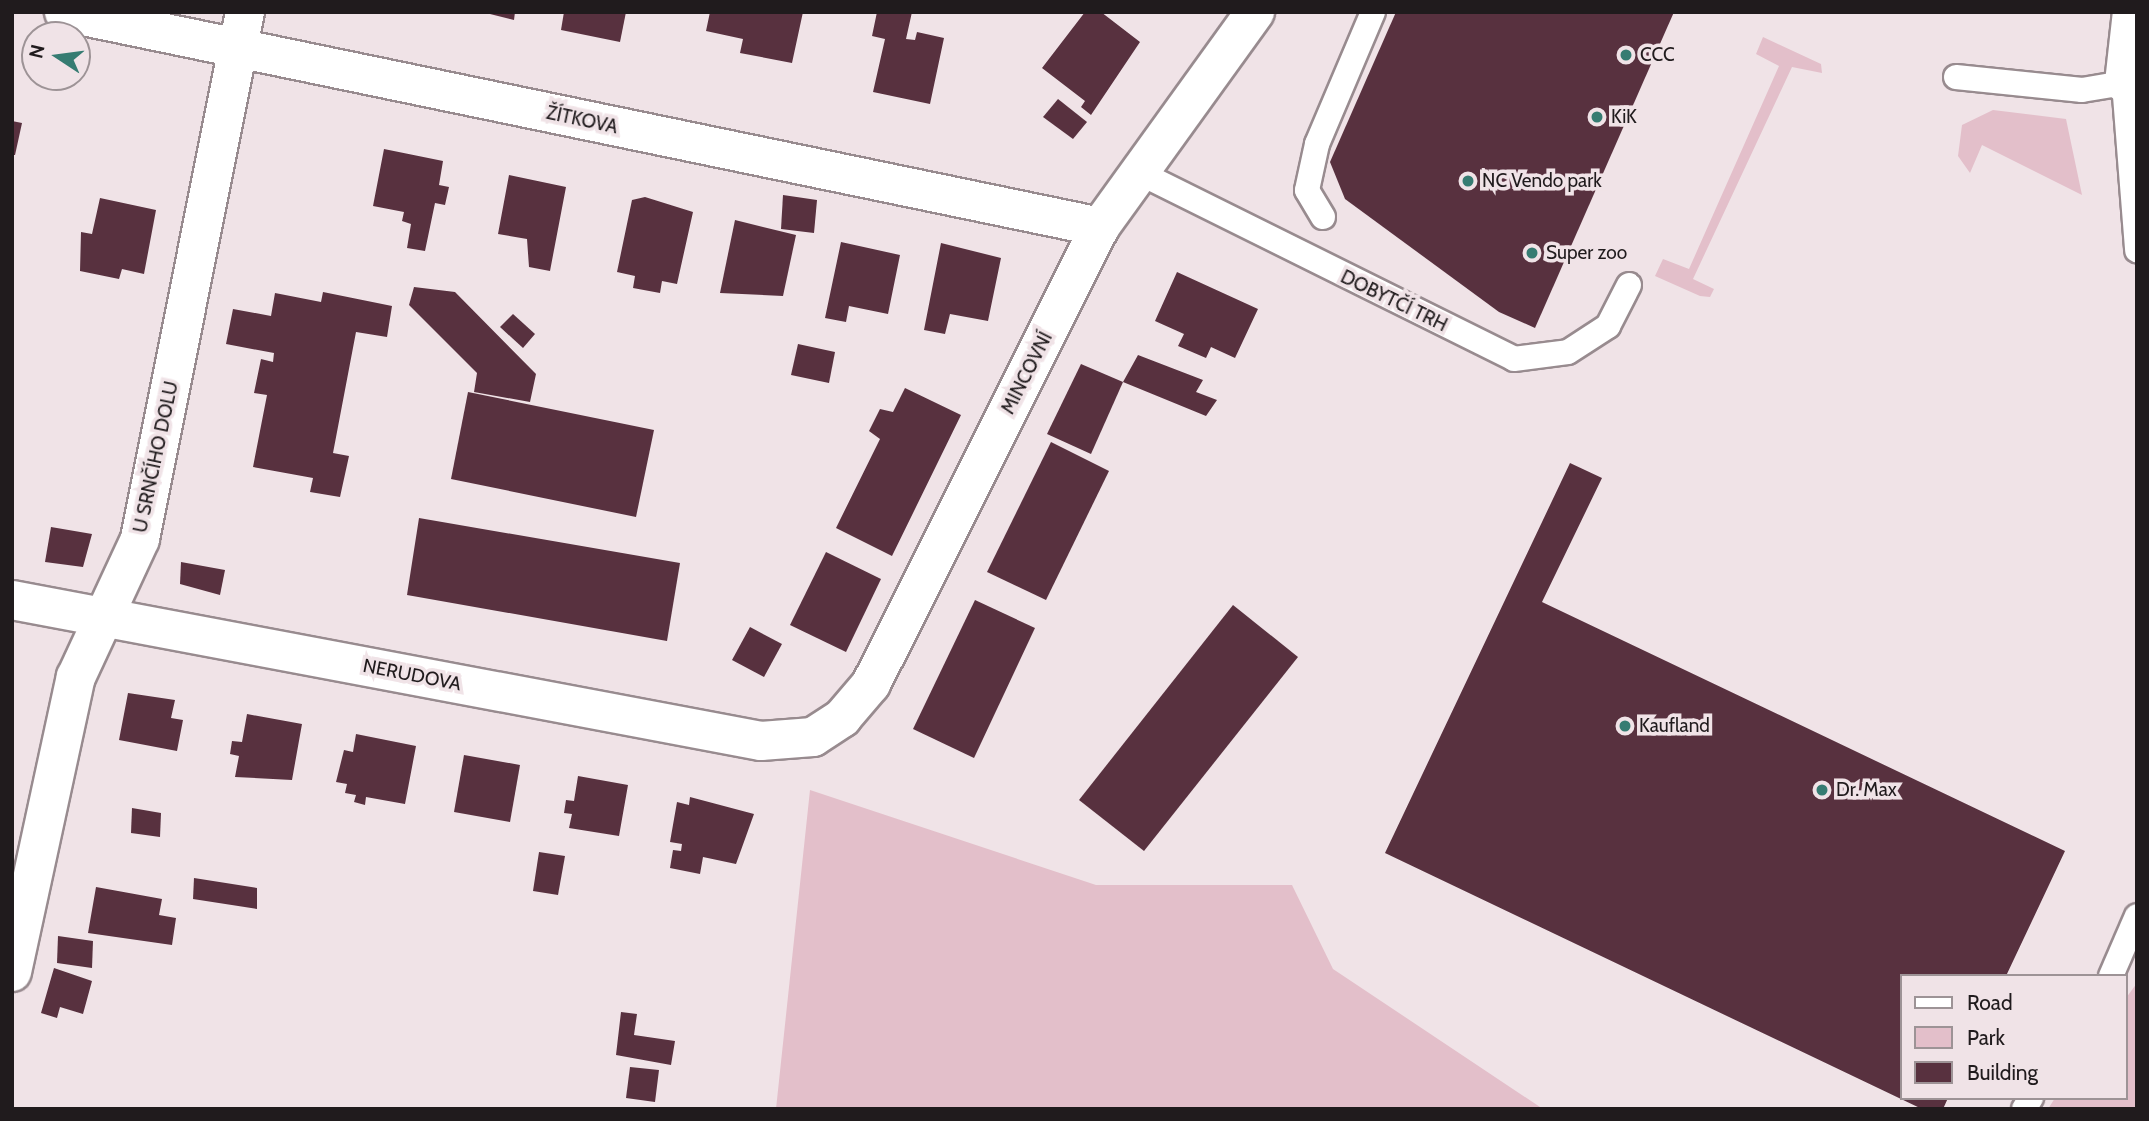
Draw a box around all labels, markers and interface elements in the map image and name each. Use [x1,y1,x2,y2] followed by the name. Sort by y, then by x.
[21,21,91,91] north arrow
[24,42,50,61] text: N
[1640,44,1675,66] place label: CCC
[1618,47,1634,63] marker: CCC
[544,101,620,139] street label: ŽÍTKOVA
[1611,106,1637,128] place label: KiK
[1589,109,1605,125] marker: KiK
[1482,170,1602,192] place label: NC Vendo park
[1460,173,1476,189] marker: NC Vendo park
[1546,242,1627,264] place label: Super zoo
[1524,245,1540,261] marker: Super zoo
[1337,265,1451,337] street label: DOBYTČÍ TRH
[997,328,1057,418] street label: MINCOVNÍ
[129,379,183,535] street label: U SRNČÍHO DOLU
[361,654,463,696] street label: NERUDOVA
[1639,715,1710,737] place label: Kaufland
[1617,718,1633,734] marker: Kaufland
[1836,779,1897,801] place label: Dr. Max
[1814,782,1830,798] marker: Dr. Max
[1900,974,2128,1100] legend
[1967,990,2013,1015] text: Road
[1967,1025,2005,1050] text: Park
[1967,1060,2038,1085] text: Building

